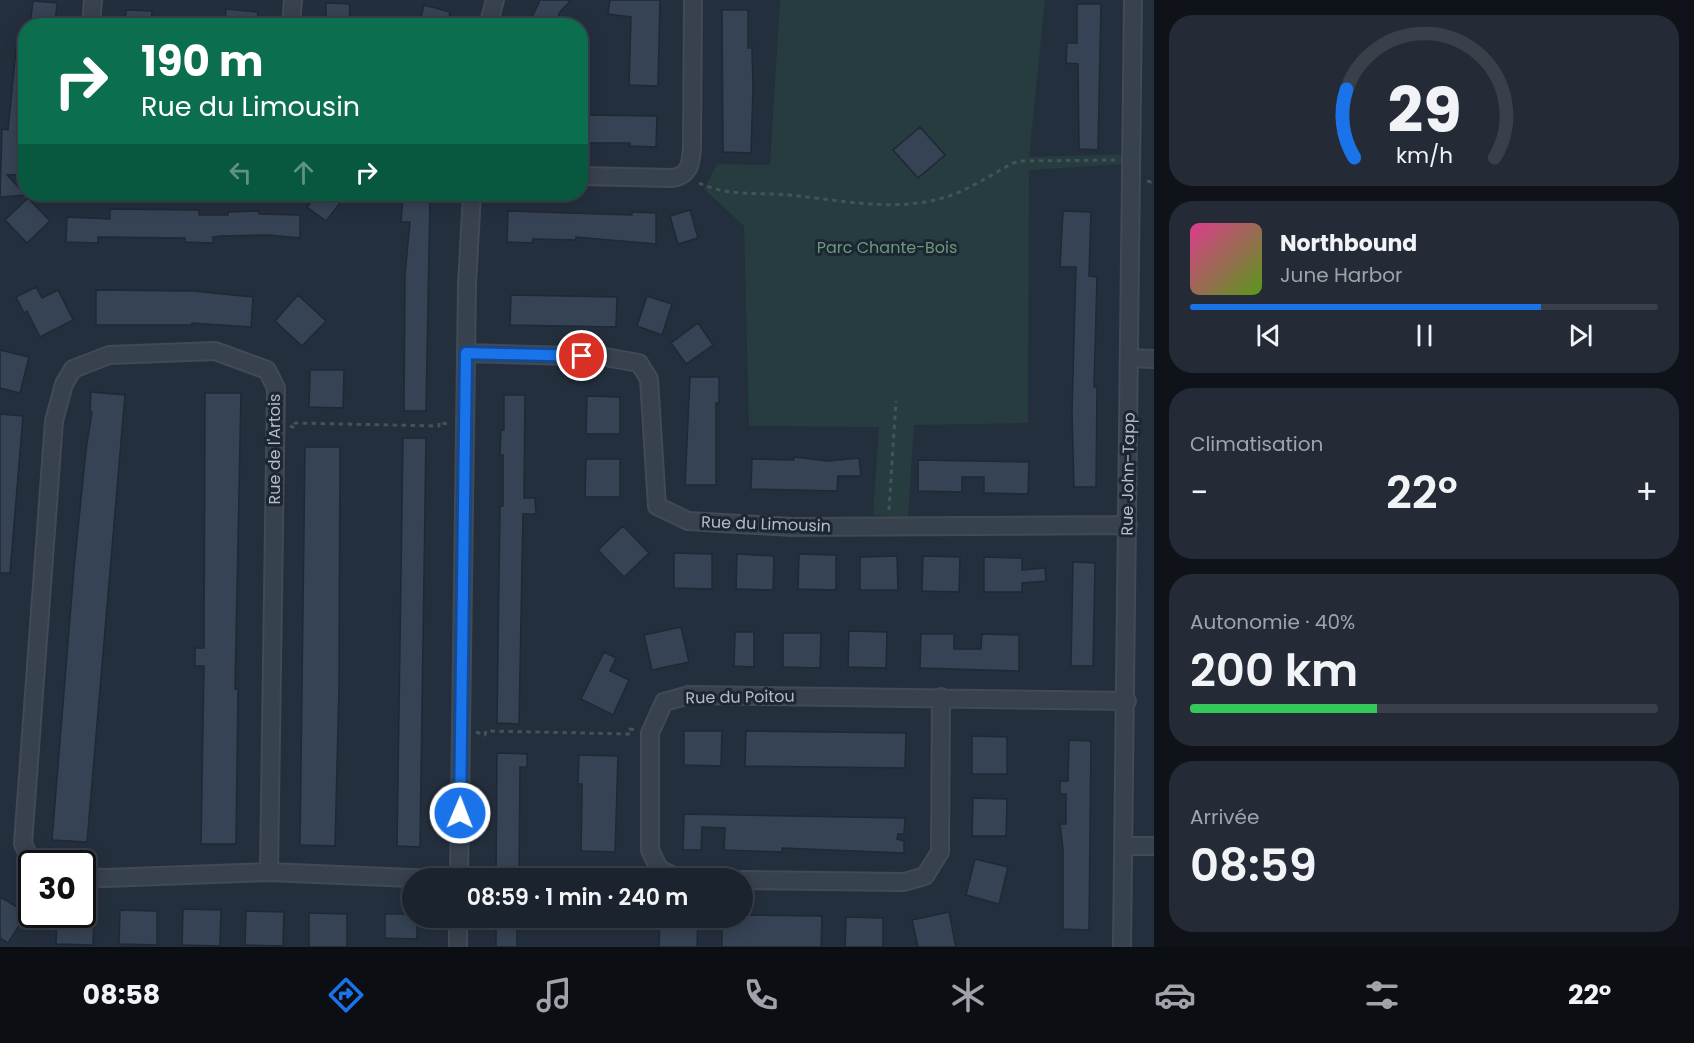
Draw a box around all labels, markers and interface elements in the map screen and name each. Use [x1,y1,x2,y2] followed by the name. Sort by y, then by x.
[141,32,263,91] text: 190 m
[42,42,120,120] icon: right
[1387,66,1461,154] text: 29
[141,88,360,125] text: Rue du Limousin
[1395,140,1453,171] text: km/h
[224,156,257,189] icon: left
[287,156,320,189] icon: ahead
[350,156,383,189] icon: right
[1280,228,1417,259] text: Northbound
[817,236,957,259] park label: Parc Chante-Bois
[1280,261,1403,289] text: June Harbor
[1252,319,1285,352] icon: previous
[1408,319,1441,352] icon: pause
[1564,319,1597,352] icon: next
[556,330,607,381] pin
[565,339,598,372] icon: arrive
[263,394,286,504] street label: Rue de l'Artois
[1115,412,1141,536] street label: Rue John-Tapp
[1190,430,1323,458] text: Climatisation
[1386,461,1458,524] text: 22°
[1190,469,1208,516] text: −
[1635,469,1658,516] text: +
[701,510,831,538] street label: Rue du Limousin
[1190,608,1355,636] text: Autonomie · 40%
[1190,639,1358,702] text: 200 km
[685,685,795,709] street label: Rue du Poitou
[428,781,492,845] position arrow
[1190,803,1259,831] text: Arrivée
[1190,834,1317,897] text: 08:59
[18,850,96,928] speed limit sign: 30
[467,882,688,913] text: 08:59 · 1 min · 240 m
[325,974,367,1016] icon: directions
[533,974,575,1016] icon: music
[740,974,782,1016] icon: phone
[947,974,989,1016] icon: climate
[1154,974,1196,1016] icon: car
[1361,974,1403,1016] icon: filters
[83,976,160,1013] text: 08:58
[1568,976,1611,1013] text: 22°

